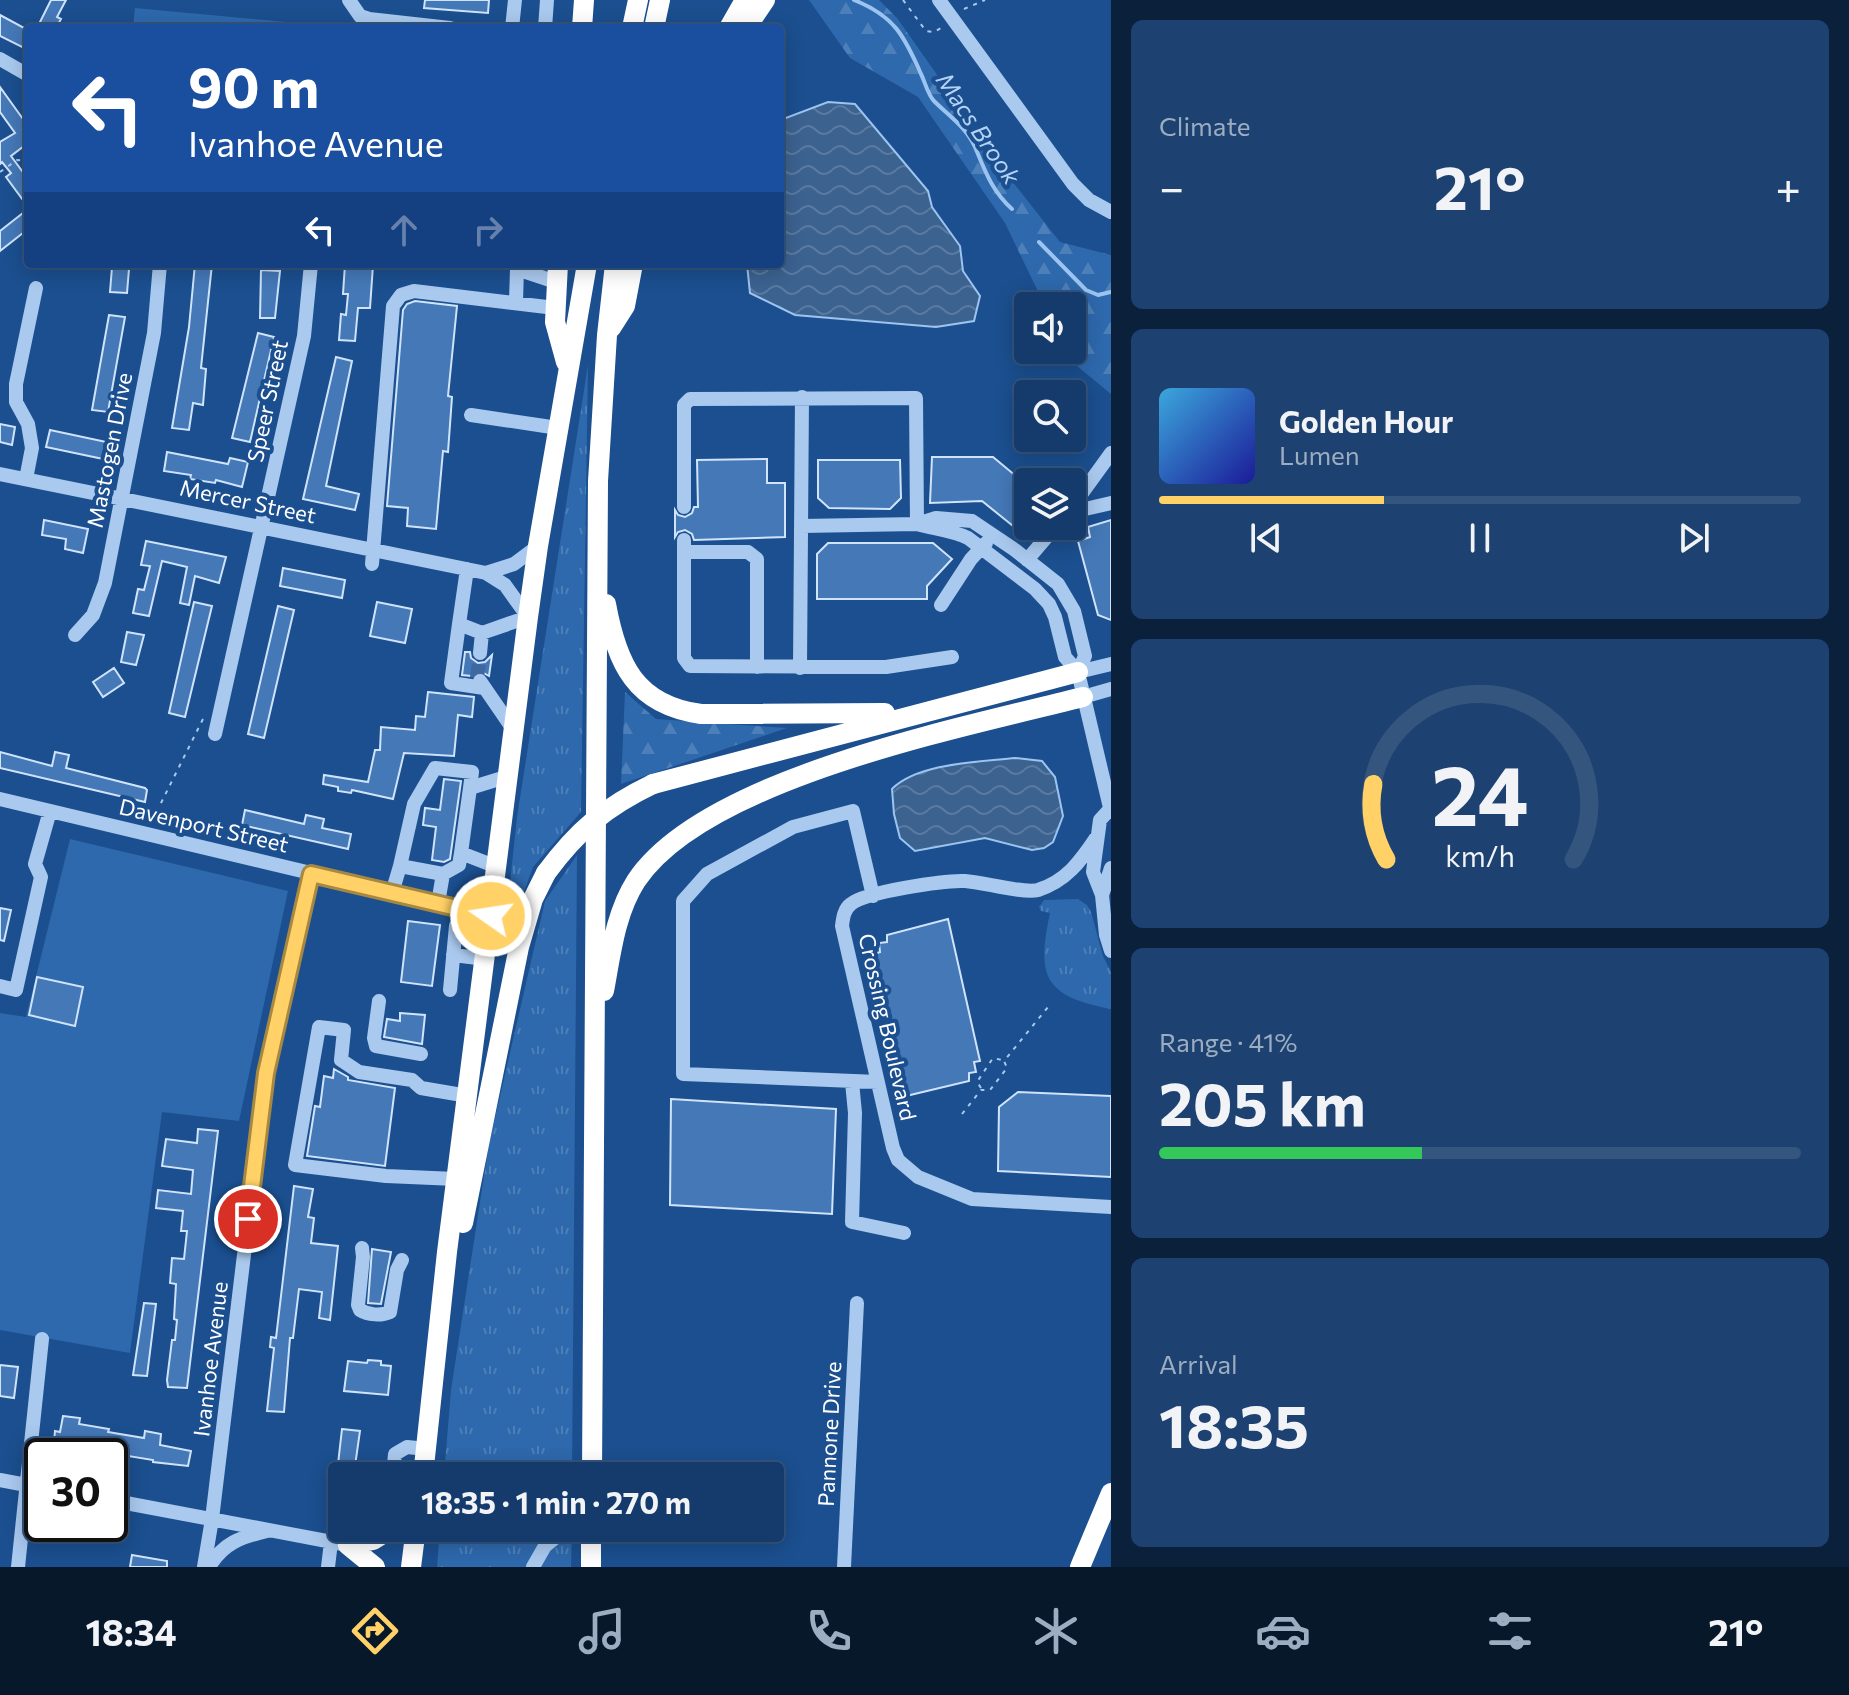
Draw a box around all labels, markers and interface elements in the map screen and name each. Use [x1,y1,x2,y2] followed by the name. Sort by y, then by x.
[188,51,319,120] text: 90 m
[56,56,160,160] icon: left
[931,66,1028,190] water label: Macs Brook
[1159,110,1251,141] text: Climate
[188,120,444,164] text: Ivanhoe Avenue
[1434,149,1526,222] text: 21°
[1159,159,1184,213] text: −
[1775,159,1801,213] text: +
[298,208,342,252] icon: left
[382,208,426,252] icon: ahead
[466,208,510,252] icon: right
[1014,292,1086,540] map controls
[1014,292,1086,364] button: sound
[241,337,293,465] street label: Speer Street
[81,370,137,530] street label: Mastogen Drive
[1014,380,1086,452] button: search
[1279,402,1453,439] text: Golden Hour
[1279,439,1360,470] text: Lumen
[1014,468,1086,540] button: layers
[177,473,319,529] street label: Mercer Street
[1244,516,1288,560] icon: previous
[1458,516,1502,560] icon: pause
[1672,516,1716,560] icon: next
[1431,740,1529,842] text: 24
[117,792,291,858] street label: Davenport Street
[1445,838,1515,873] text: km/h
[449,874,533,958] position arrow
[853,931,923,1123] street label: Crossing Boulevard
[1159,1026,1297,1057] text: Range · 41%
[1159,1065,1366,1138] text: 205 km
[214,1185,282,1253] pin
[226,1197,270,1241] icon: arrive
[187,1280,233,1438] street label: Ivanhoe Avenue
[1159,1348,1238,1379] text: Arrival
[812,1361,846,1507] street label: Pannone Drive
[1159,1387,1309,1460] text: 18:35
[24,1438,128,1542] speed limit sign: 30
[421,1483,691,1520] text: 18:35 · 1 min · 270 m
[347,1603,403,1659] icon: directions
[574,1603,630,1659] icon: music
[801,1603,857,1659] icon: phone
[1028,1603,1084,1659] icon: climate
[1255,1603,1311,1659] icon: car
[1482,1603,1538,1659] icon: filters
[85,1609,177,1653] text: 18:34
[1708,1609,1763,1653] text: 21°

